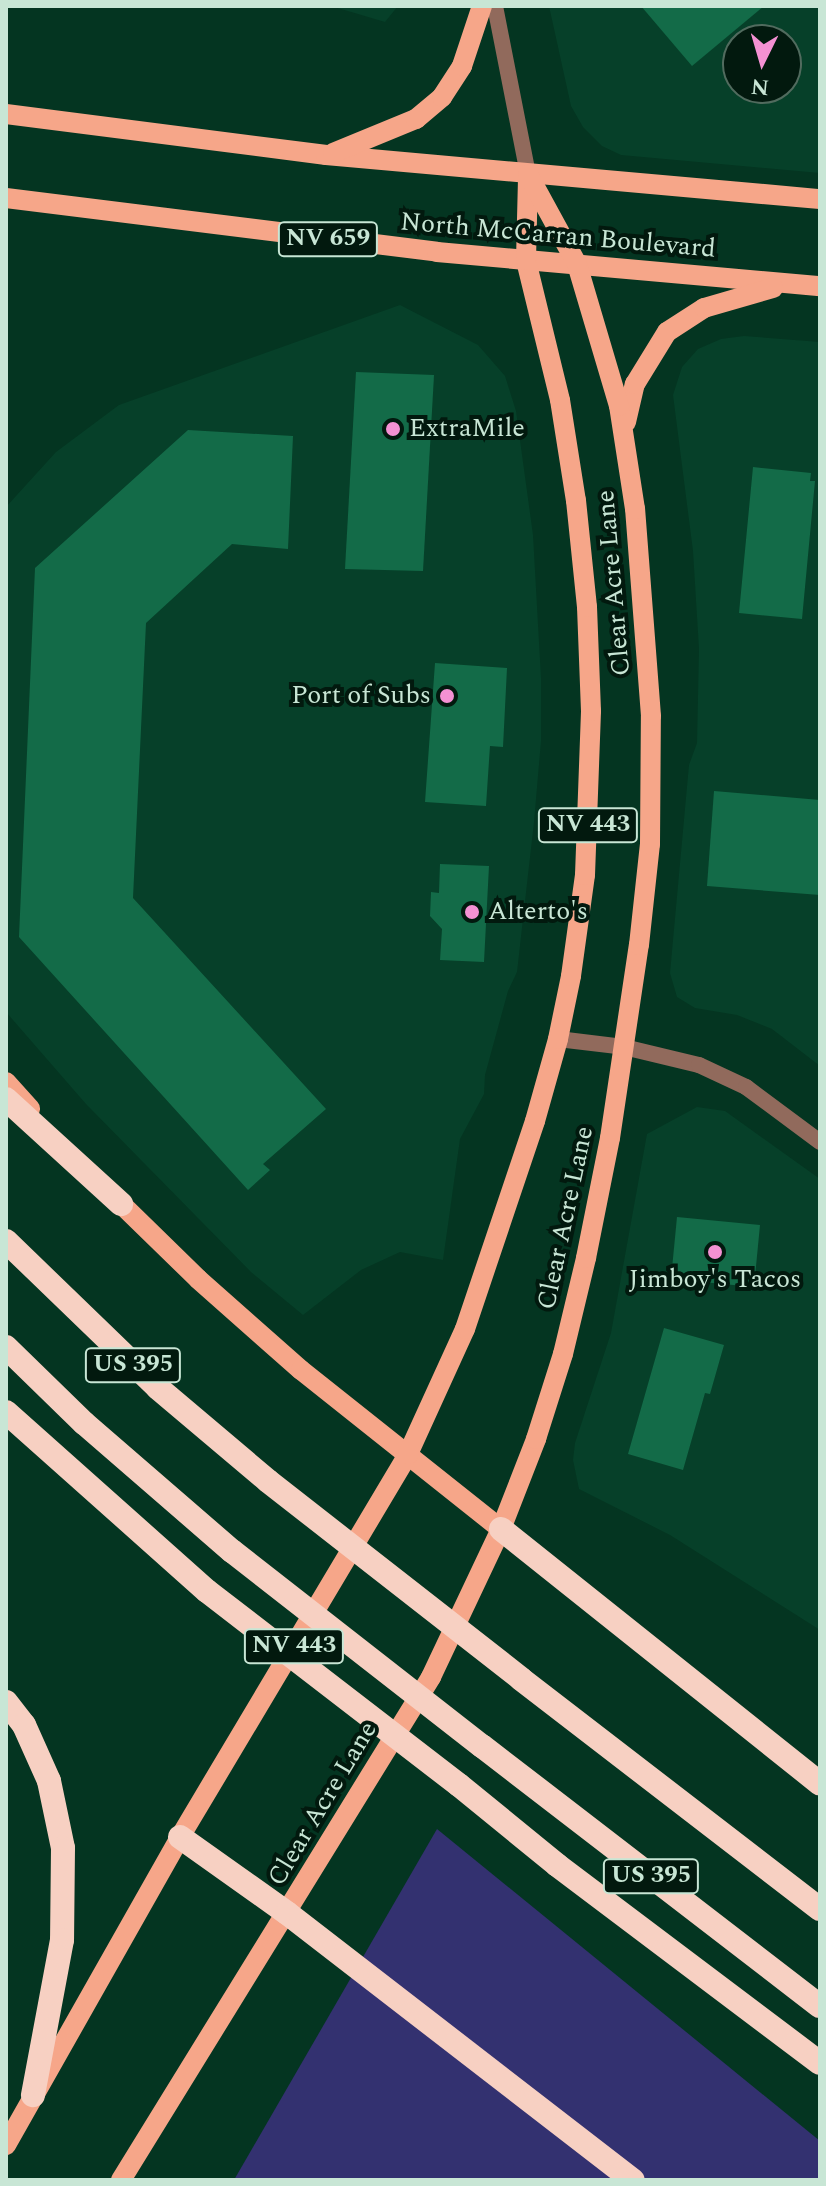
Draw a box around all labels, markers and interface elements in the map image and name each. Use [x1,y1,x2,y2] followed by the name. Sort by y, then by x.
[722,24,802,104] north arrow
[750,69,770,104] text: N
[399,207,717,265] street label: North McCarran Boulevard
[276,219,380,259] road number: NV 659
[409,413,525,445] place label: ExtraMile
[384,420,402,438] marker: ExtraMile
[590,489,638,677] street label: Clear Acre Lane
[291,680,431,712] place label: Port of Subs
[438,687,456,705] marker: Port of Subs
[536,805,640,845] road number: NV 443
[488,896,588,928] place label: Alterto's
[463,903,481,921] marker: Alterto's
[531,1124,601,1312] street label: Clear Acre Lane
[706,1243,724,1261] marker: Jimboy's Tacos
[629,1264,801,1296] place label: Jimboy's Tacos
[83,1345,183,1385] road number: US 395
[242,1626,346,1666] road number: NV 443
[262,1716,384,1892] street label: Clear Acre Lane
[601,1856,701,1896] road number: US 395

